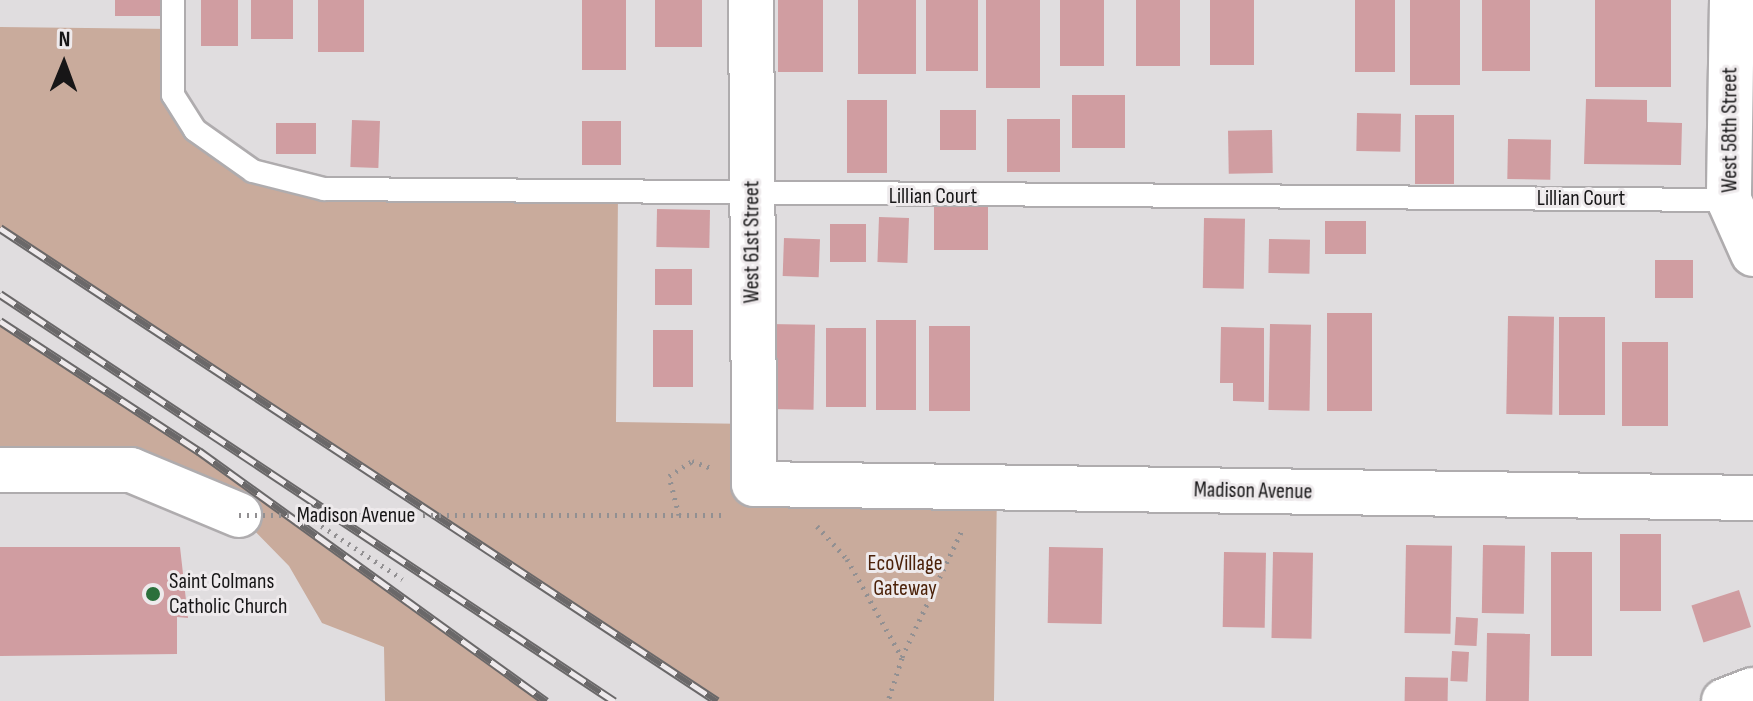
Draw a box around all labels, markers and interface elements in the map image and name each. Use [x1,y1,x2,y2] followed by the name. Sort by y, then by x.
[24,24,104,104] north arrow
[58,26,71,53] text: N
[1717,67,1743,193] street label: West 58th Street
[739,181,765,303] street label: West 61st Street
[889,184,977,210] street label: Lillian Court
[1537,186,1625,212] street label: Lillian Court
[1194,477,1312,505] street label: Madison Avenue
[297,503,415,529] street label: Madison Avenue
[868,550,942,602] park label: EcoVillage Gateway
[169,568,287,620] place label: Saint Colmans Catholic Church
[144,585,162,603] marker: Saint Colmans Catholic Church

